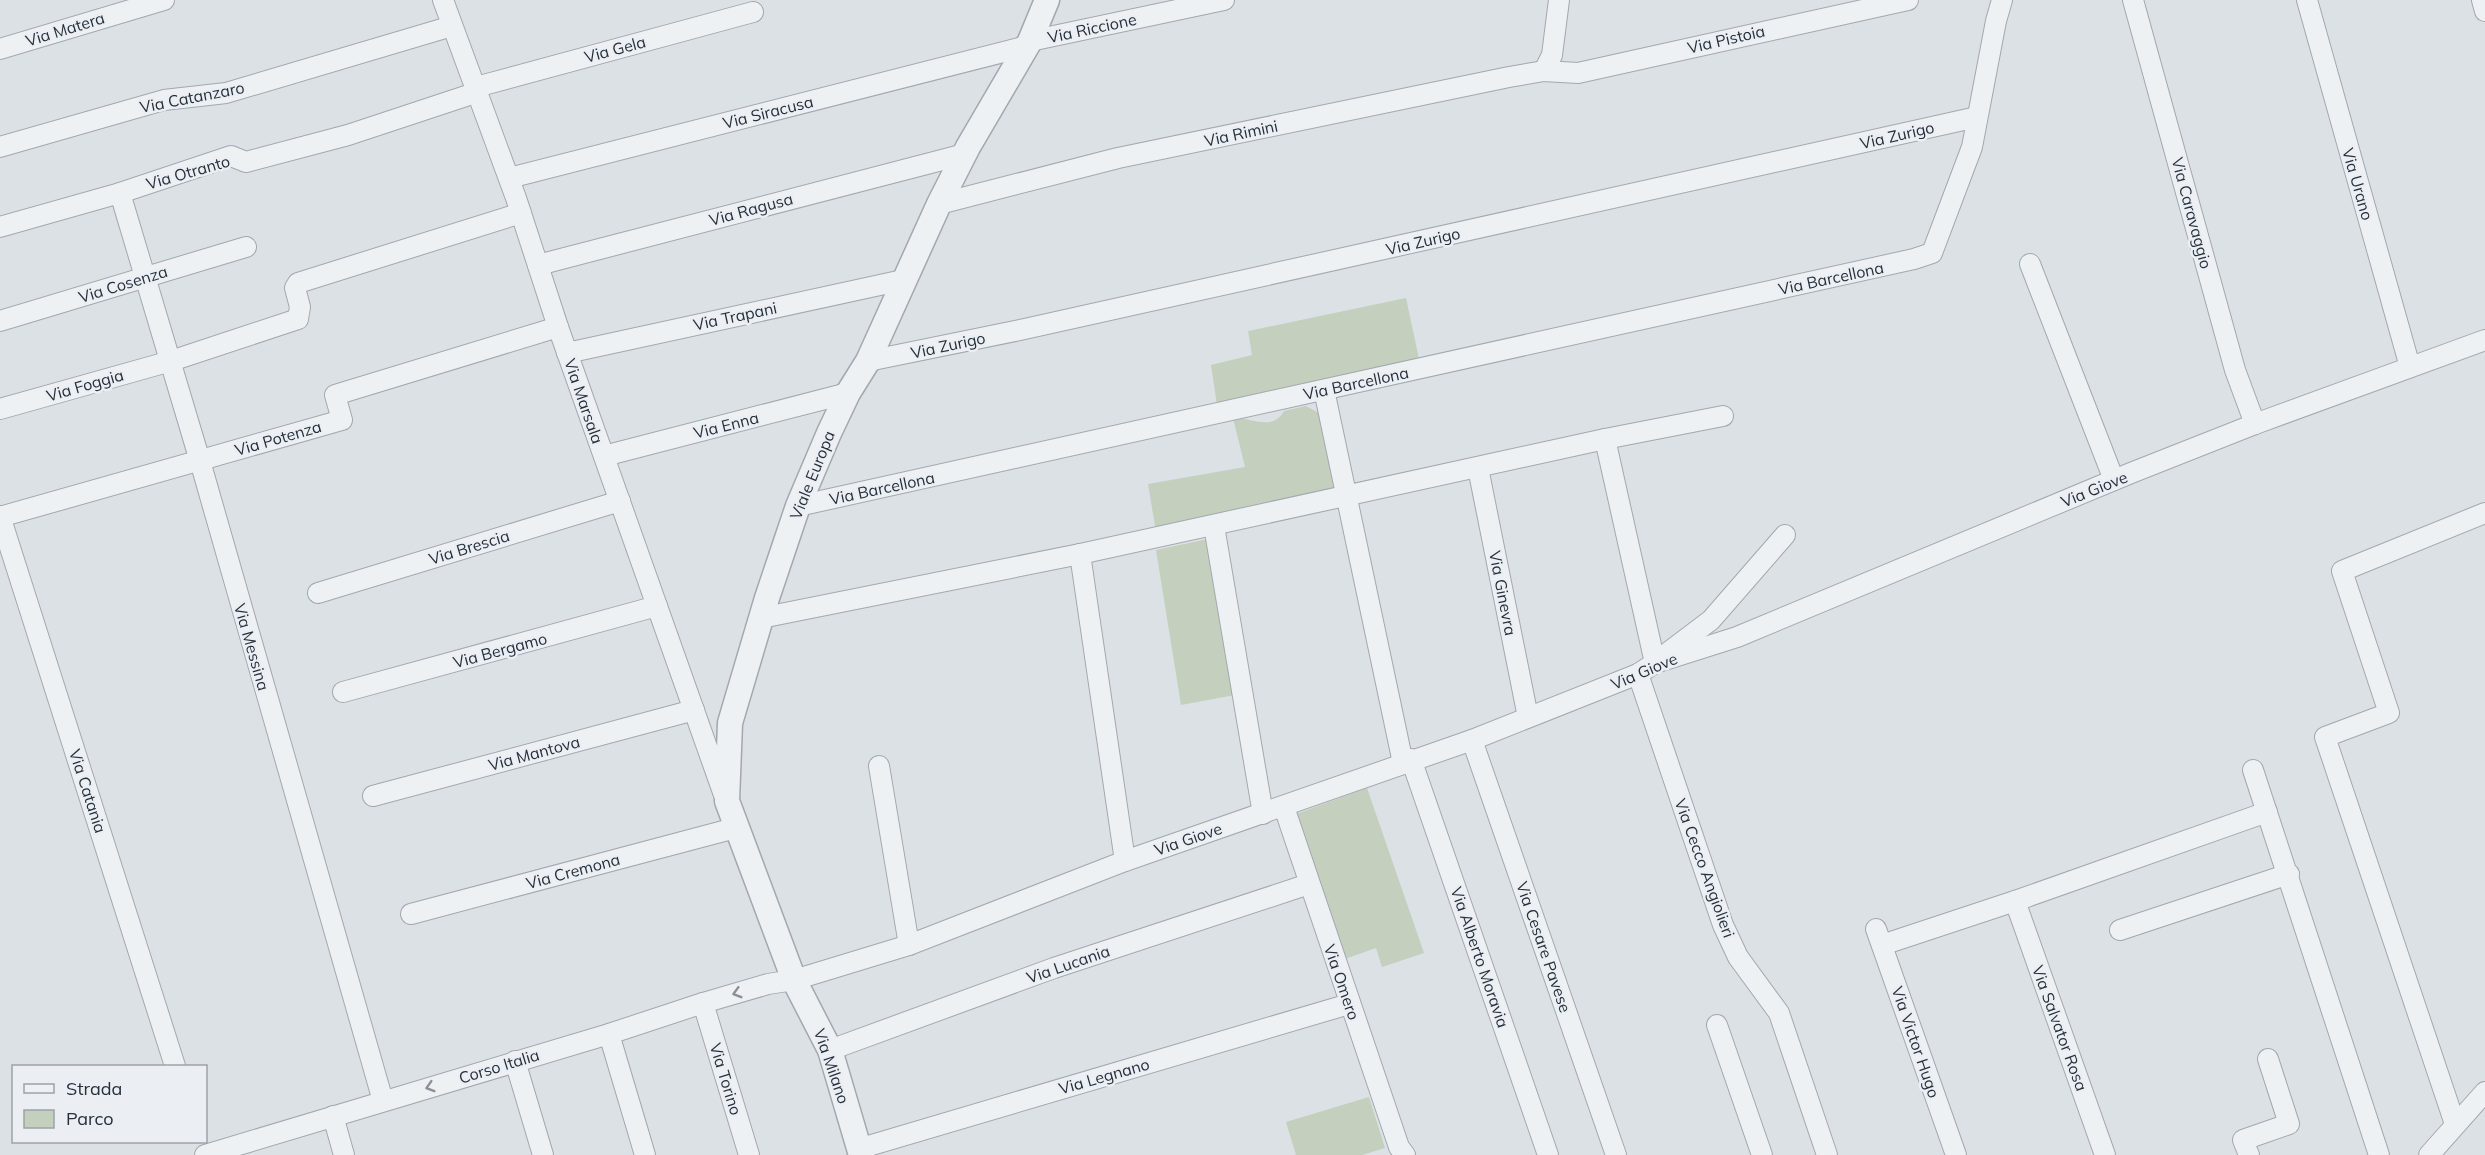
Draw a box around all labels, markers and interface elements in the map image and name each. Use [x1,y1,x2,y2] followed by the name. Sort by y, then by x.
[23,8,107,50] street label: Via Matera
[1046,9,1138,47] street label: Via Riccione
[1685,20,1767,58] street label: Via Pistoia
[582,31,648,67] street label: Via Gela
[138,77,246,117] street label: Via Catanzaro
[721,91,815,133] street label: Via Siracusa
[1202,115,1280,151] street label: Via Rimini
[1858,117,1936,153] street label: Via Zurigo
[2338,146,2378,222] street label: Via Urano
[144,151,232,193] street label: Via Otranto
[2168,155,2216,271] street label: Via Caravaggio
[707,188,795,230] street label: Via Ragusa
[1384,223,1462,259] street label: Via Zurigo
[1777,257,1885,299] street label: Via Barcellona
[76,261,170,307] street label: Via Cosenza
[691,297,779,335] street label: Via Trapani
[909,327,987,363] street label: Via Zurigo
[560,356,608,446] street label: Via Marsala
[1302,362,1410,404] street label: Via Barcellona
[44,364,126,406] street label: Via Foggia
[691,407,761,443] street label: Via Enna
[232,416,324,460] street label: Via Potenza
[785,428,839,522] street label: Viale Europa
[828,467,936,509] street label: Via Barcellona
[2058,467,2130,511] street label: Via Giove
[426,525,512,569] street label: Via Brescia
[1485,549,1521,637] street label: Via Ginevra
[230,601,274,693] street label: Via Messina
[451,628,549,672] street label: Via Bergamo
[1608,648,1680,694] street label: Via Giove
[486,731,582,775] street label: Via Mantova
[65,747,111,835] street label: Via Catania
[1671,796,1739,940] street label: Via Cecco Angiolieri
[1151,818,1225,860] street label: Via Giove
[524,849,622,893] street label: Via Cremona
[1512,879,1576,1015] street label: Via Cesare Pavese
[1447,884,1513,1030] street label: Via Alberto Moravia
[1024,940,1112,988] street label: Via Lucania
[1320,942,1364,1022] street label: Via Omero
[2028,962,2092,1094] street label: Via Salvator Rosa
[1888,984,1944,1100] street label: Via Victor Hugo
[732,986,743,998] one-way arrow
[810,1026,854,1106] street label: Via Milano
[706,1040,746,1118] street label: Via Torino
[456,1044,542,1088] street label: Corso Italia
[1056,1054,1152,1098] street label: Via Legnano
[12,1065,207,1143] legend
[66,1077,122,1100] text: Strada
[425,1080,436,1092] one-way arrow
[66,1107,114,1130] text: Parco

